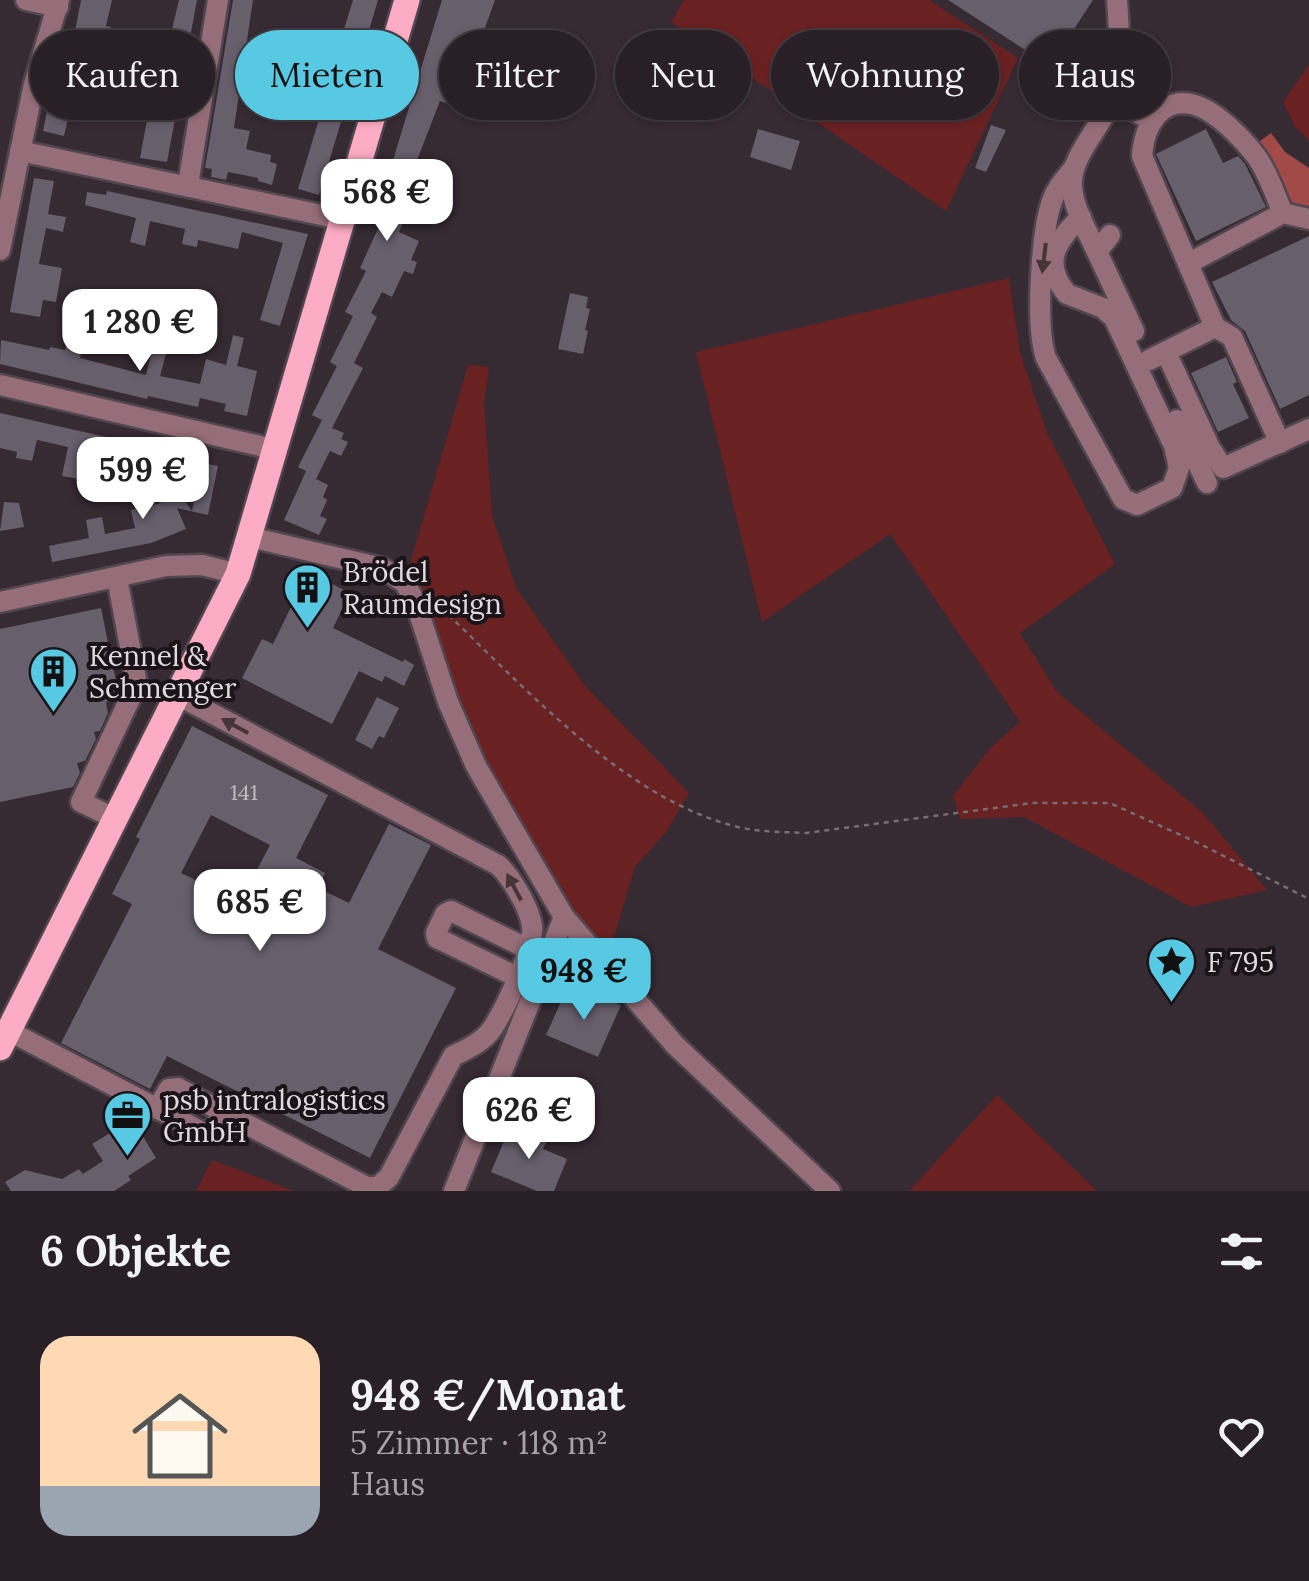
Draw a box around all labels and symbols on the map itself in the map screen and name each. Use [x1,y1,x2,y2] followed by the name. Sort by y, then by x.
[317,159,457,244] pin: 568 €
[1036,242,1052,274] one-way arrow
[48,289,232,374] pin: 1 280 €
[73,437,213,522] pin: 599 €
[343,554,502,622] place label: Brödel Raumdesign
[282,562,334,630] building icon: Brödel Raumdesign
[89,638,236,706] place label: Kennel & Schmenger
[28,646,80,714] building icon: Kennel & Schmenger
[220,718,249,735] one-way arrow
[230,778,258,806] house number: 141
[190,869,330,954] pin: 685 €
[506,872,523,901] one-way arrow
[1146,936,1198,1004] place icon: F 795
[514,938,654,1023] pin: 948 €
[1207,944,1274,980] place label: F 795
[459,1077,599,1162] pin: 626 €
[163,1082,386,1150] place label: psb intralogistics GmbH
[102,1090,154,1158] office icon: psb intralogistics GmbH

